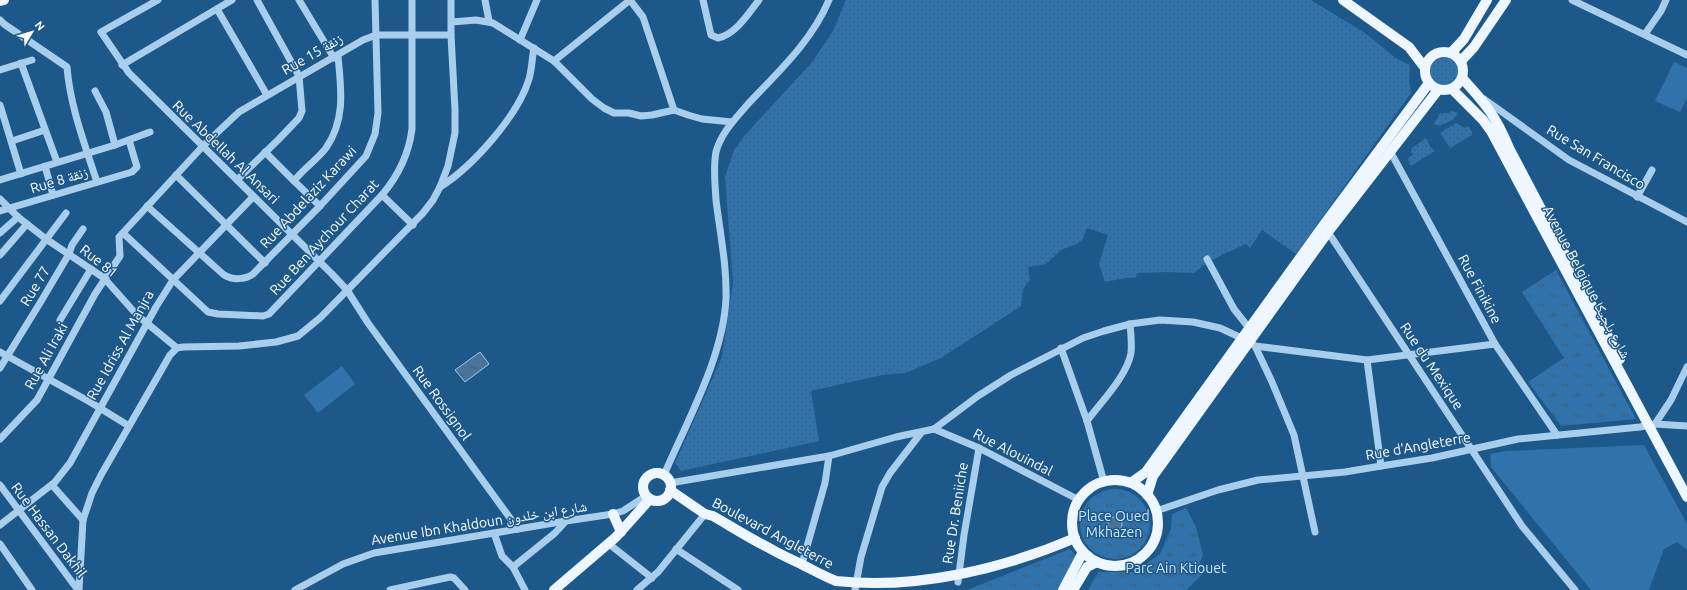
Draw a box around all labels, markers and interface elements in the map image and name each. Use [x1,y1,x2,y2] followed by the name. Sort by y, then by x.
[12,12,52,52] north arrow
[33,19,47,33] text: N
[279,30,346,79] street label: Rue 15 زنقة
[169,97,283,207] street label: Rue Abdellah Al Ansari
[1544,121,1648,193] street label: Rue San Francisco
[257,143,359,251] street label: Rue Abdelaziz Karawi
[28,164,90,197] street label: Rue 8 زنقة
[266,176,382,298] street label: Rue Ben Aychour Charat
[1538,203,1634,362] street label: Avenue Belgique شارع بلجيكا
[77,241,121,281] street label: Rue 81
[1455,252,1505,326] street label: Rue Finikine
[17,263,53,309] street label: Rue 77
[83,287,157,403] street label: Rue Idriss Al Manjra
[21,320,71,392] street label: Rue Ali Iraki
[1397,320,1467,412] street label: Rue du Mexique
[410,363,475,444] street label: Rue Rossignol
[971,425,1056,479] street label: Rue Alouindal
[1364,429,1472,463] street label: Rue d'Angleterre
[939,461,971,565] street label: Rue Dr. Beniiche
[8,480,90,581] street label: Rue Hassan Dakhil
[710,494,836,572] street label: Boulevard Angleterre
[370,498,588,550] street label: Avenue Ibn Khaldoun شارع ابن خلدون
[1078,508,1150,540] park label: Place Oued Mkhazen
[1126,560,1227,576] park label: Parc Ain Ktiouet

